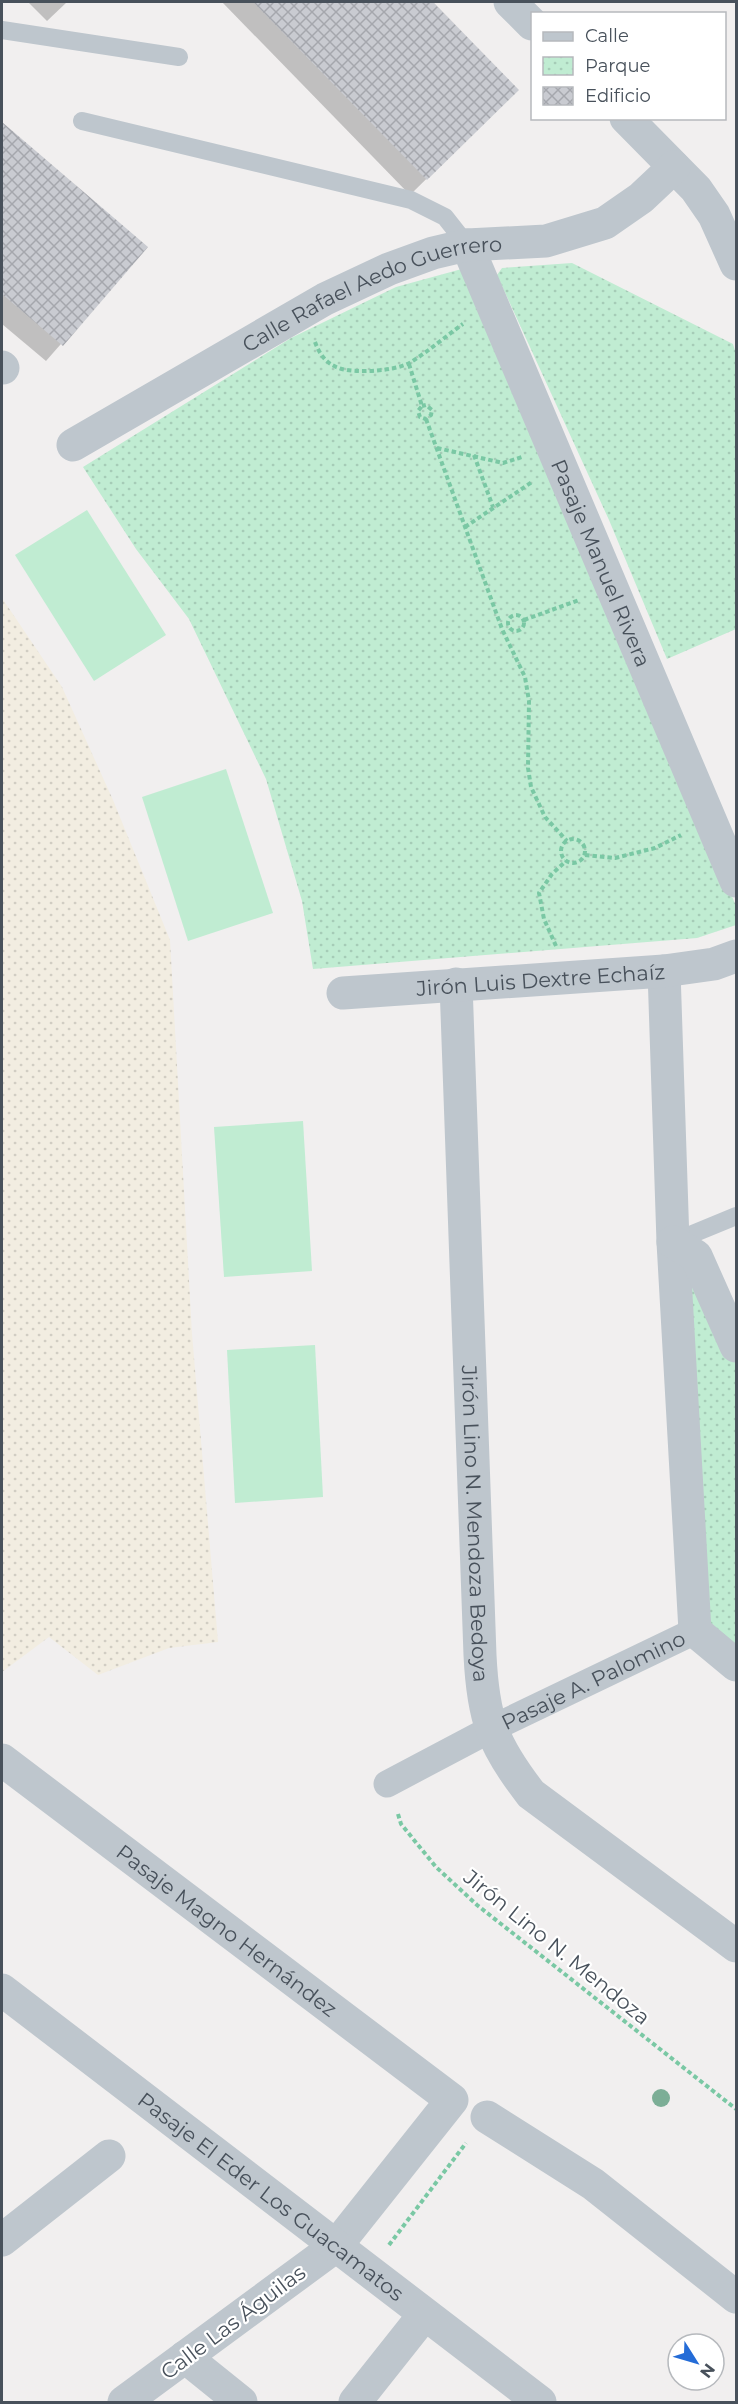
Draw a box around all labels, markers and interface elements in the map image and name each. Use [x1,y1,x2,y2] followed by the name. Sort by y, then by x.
[531,12,726,120] legend
[585,25,629,47] text: Calle
[585,55,651,77] text: Parque
[585,85,651,107] text: Edificio
[237,231,503,357] street label: Calle Rafael Aedo Guerrero
[546,455,656,670] street label: Pasaje Manuel Rivera
[414,958,666,1001] street label: Jirón Luis Dextre Echaíz
[457,1364,494,1683] street label: Jirón Lino N. Mendoza Bedoya
[497,1625,689,1735] street label: Pasaje A. Palomino
[112,1839,342,2021] street label: Pasaje Magno Hernández
[458,1864,655,2030] street label: Jirón Lino N. Mendoza
[133,2086,409,2306] street label: Pasaje El Eder Los Guacamatos
[156,2260,310,2384] street label: Calle Las Águilas
[666,2332,726,2392] north arrow
[696,2360,719,2382] text: N

